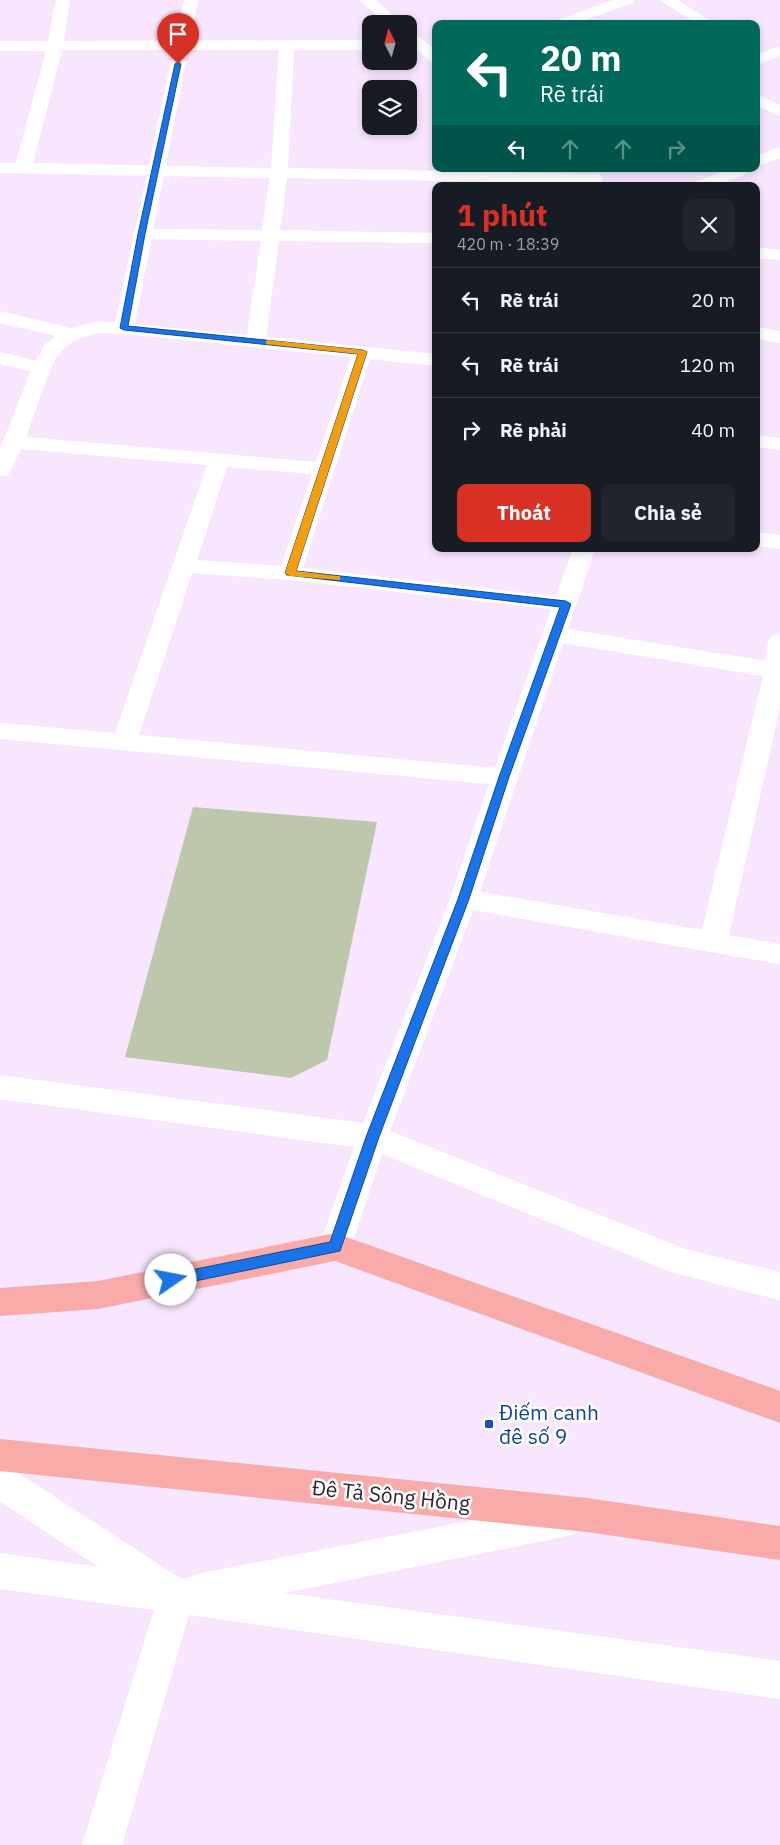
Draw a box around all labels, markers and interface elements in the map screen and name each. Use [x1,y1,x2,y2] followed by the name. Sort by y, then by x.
[157,13,199,64] pin
[362,15,418,70] north arrow
[362,15,417,135] map controls
[164,20,192,48] icon: arrive
[540,35,622,81] text: 20 m
[457,40,522,105] icon: left
[540,79,604,108] text: Rẽ trái
[362,80,417,135] button: layers
[503,135,531,163] icon: left
[556,135,584,163] icon: ahead
[609,135,637,163] icon: ahead
[662,135,690,163] icon: right
[457,195,548,234] text: 1 phút
[683,199,735,251] button: close
[457,234,559,254] text: 420 m · 18:39
[457,286,485,314] icon: left
[500,288,559,312] text: Rẽ trái
[691,288,735,312] text: 20 m
[457,351,485,379] icon: left
[500,353,559,377] text: Rẽ trái
[680,353,735,377] text: 120 m
[457,416,485,444] icon: right
[500,418,567,442] text: Rẽ phải
[691,418,735,442] text: 40 m
[457,484,591,542] button: Thoát
[601,484,735,542] button: Chia sẻ
[144,1253,196,1305] position arrow
[499,1398,599,1450] place label: Điếm canh đê số 9
[483,1418,495,1430] marker: Điếm canh đê số 9
[311,1473,471,1517] street label: Đê Tả Sông Hồng

